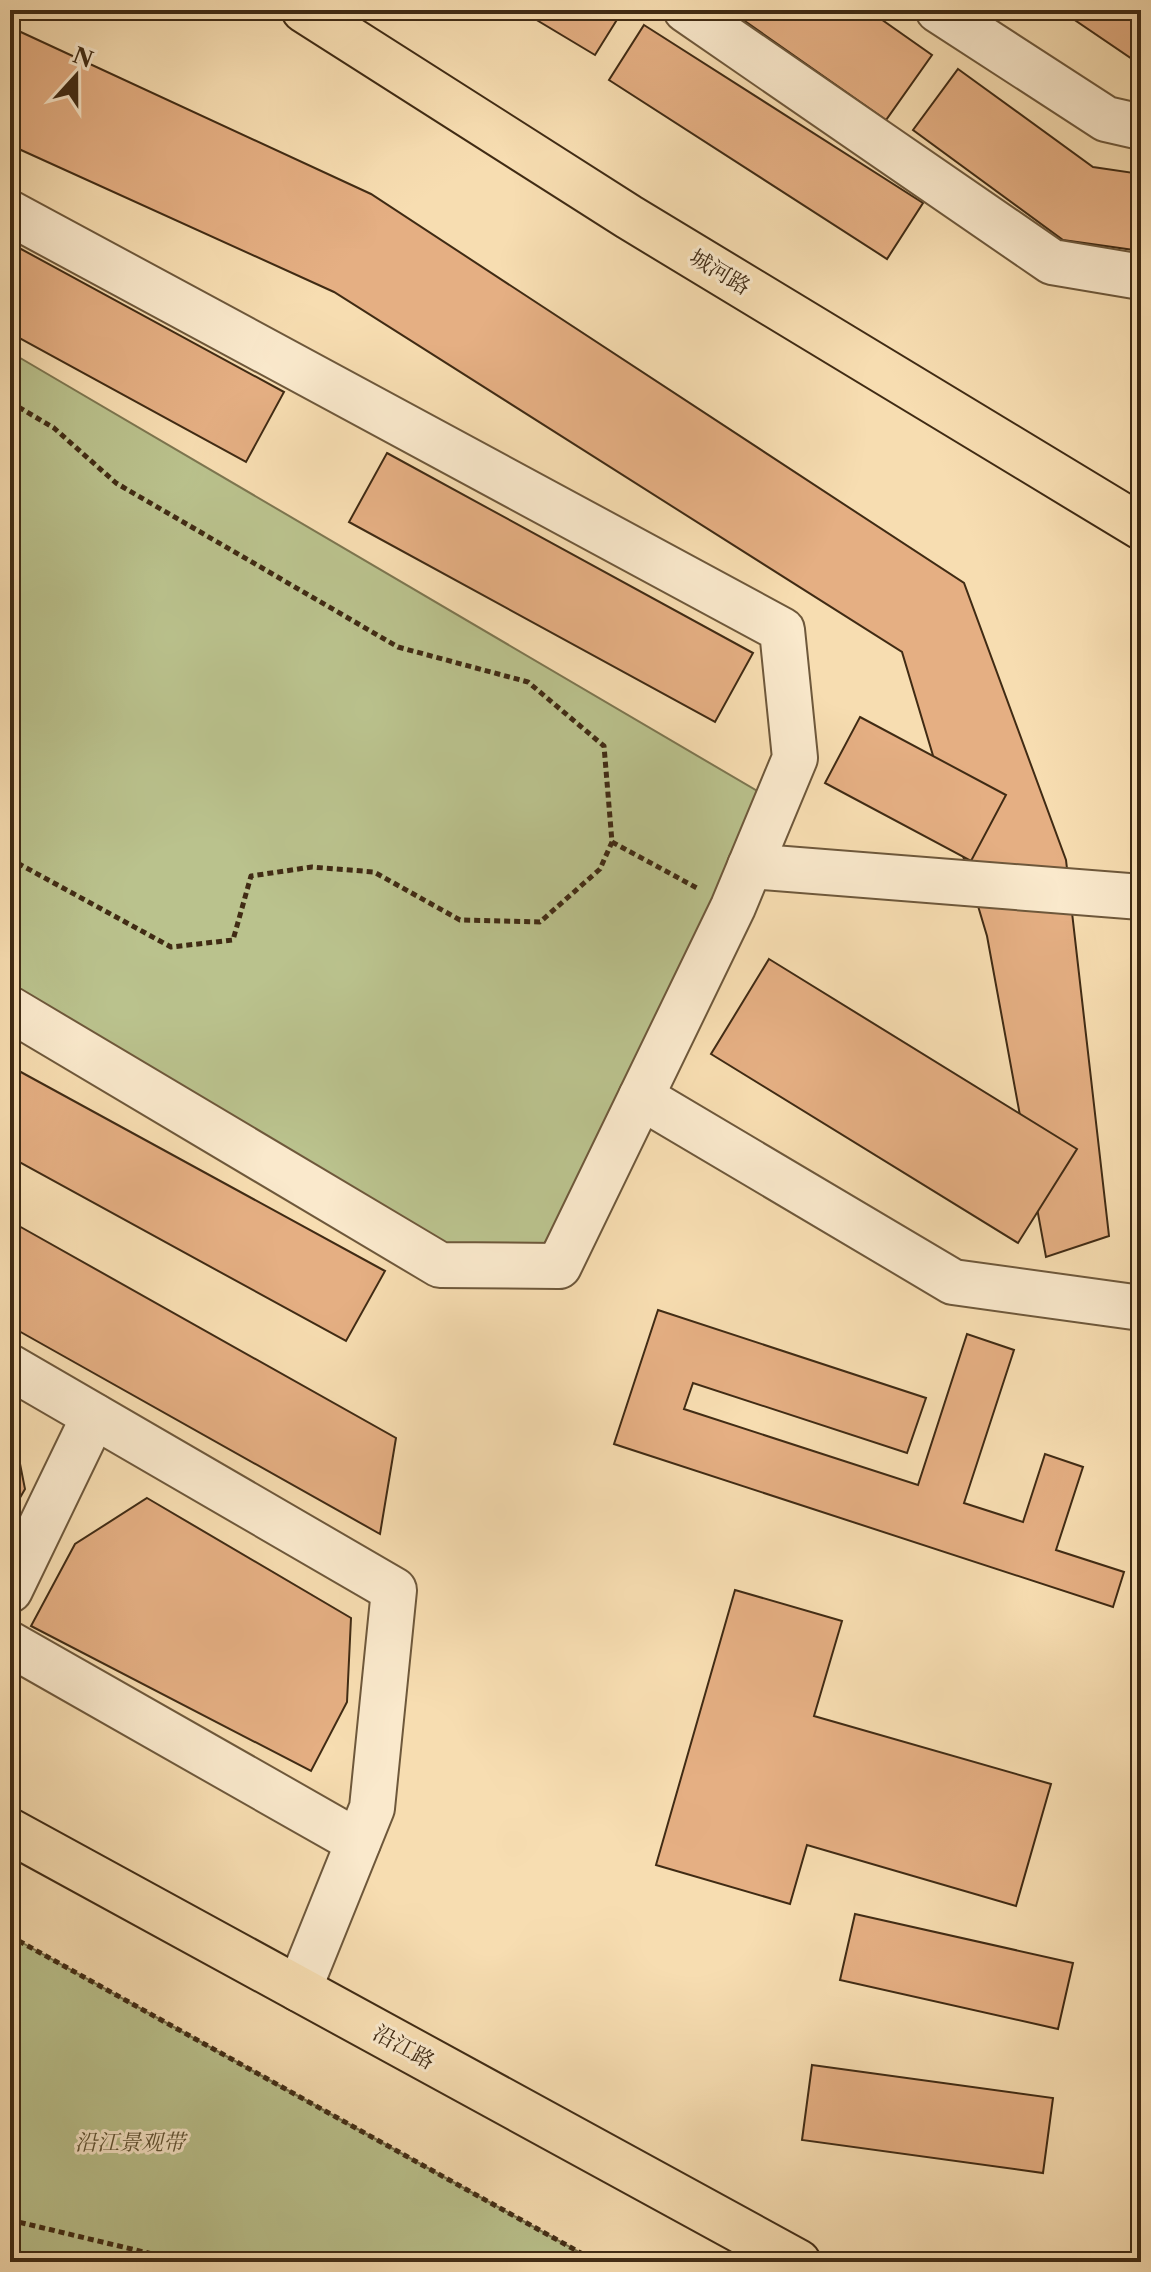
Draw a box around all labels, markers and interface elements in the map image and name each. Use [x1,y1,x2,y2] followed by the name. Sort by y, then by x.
[36,36,116,116] north arrow
[69,42,97,74] text: N
[685,243,755,301] street label: 城河路
[369,2019,439,2075] street label: 沿江路
[75,2129,189,2156] park label: 沿江景观带

